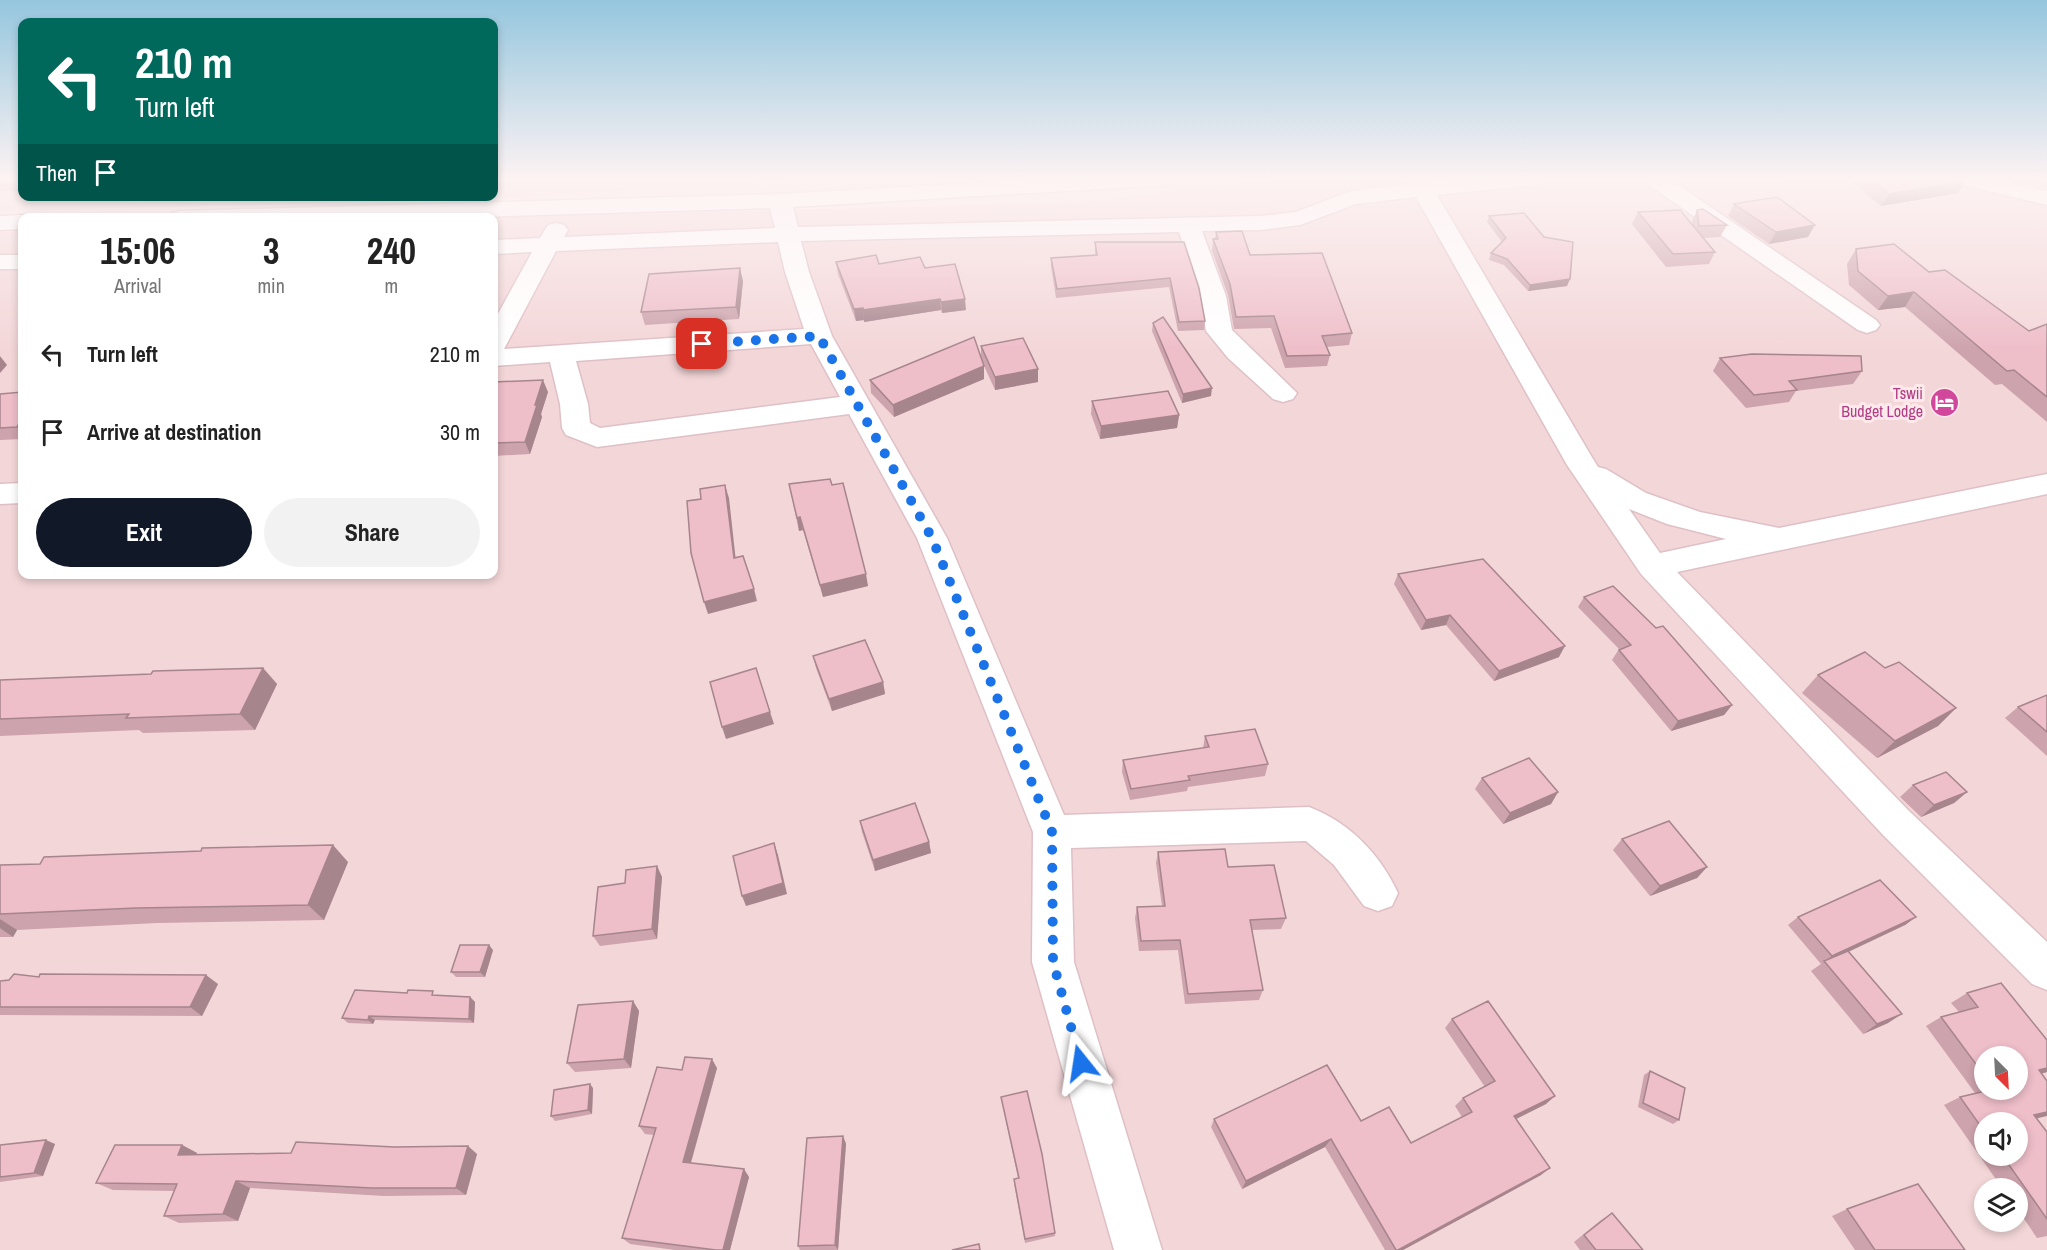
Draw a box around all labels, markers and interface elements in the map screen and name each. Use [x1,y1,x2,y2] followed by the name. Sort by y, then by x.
[135,35,233,91] text: 210 m
[36,42,114,120] icon: left
[135,89,214,125] text: Turn left
[89,156,122,189] icon: arrive
[36,158,77,188] text: Then
[100,227,175,275] text: 15:06
[263,227,279,275] text: 3
[367,227,416,275] text: 240
[114,272,161,299] text: Arrival
[257,272,285,299] text: min
[385,272,398,299] text: m
[676,318,727,369] pin
[685,327,718,360] icon: arrive
[36,338,69,371] icon: left
[87,339,158,369] text: Turn left
[430,339,480,369] text: 210 m
[1841,382,1923,422] place label: Tswii Budget Lodge
[1928,386,1960,418] hotel icon: Tswii Budget Lodge
[36,416,69,449] icon: arrive
[87,417,261,447] text: Arrive at destination
[440,417,480,447] text: 30 m
[36,498,252,567] button: Exit
[264,498,480,567] button: Share
[1049,1031,1113,1095] position arrow
[1974,1046,2028,1100] north arrow
[1974,1046,2028,1232] map controls
[1974,1112,2028,1166] button: sound
[1974,1178,2028,1232] button: layers

